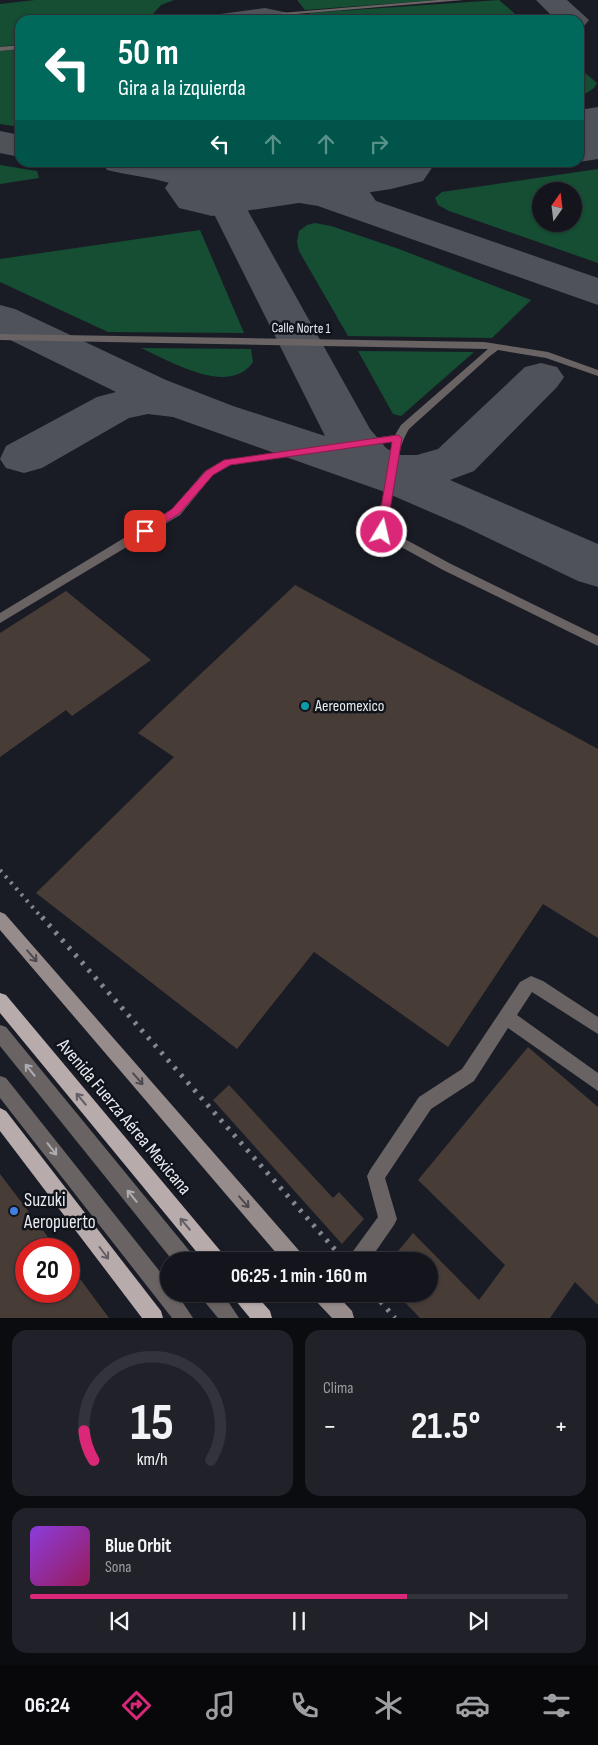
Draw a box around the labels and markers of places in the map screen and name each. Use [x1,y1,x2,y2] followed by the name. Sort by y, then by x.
[124,510,166,552] pin
[314,697,384,716] place label: Aereomexico
[299,700,311,712] marker: Aereomexico
[23,1189,96,1234] place label: Suzuki Aeropuerto
[8,1205,20,1217] marker: Suzuki Aeropuerto

